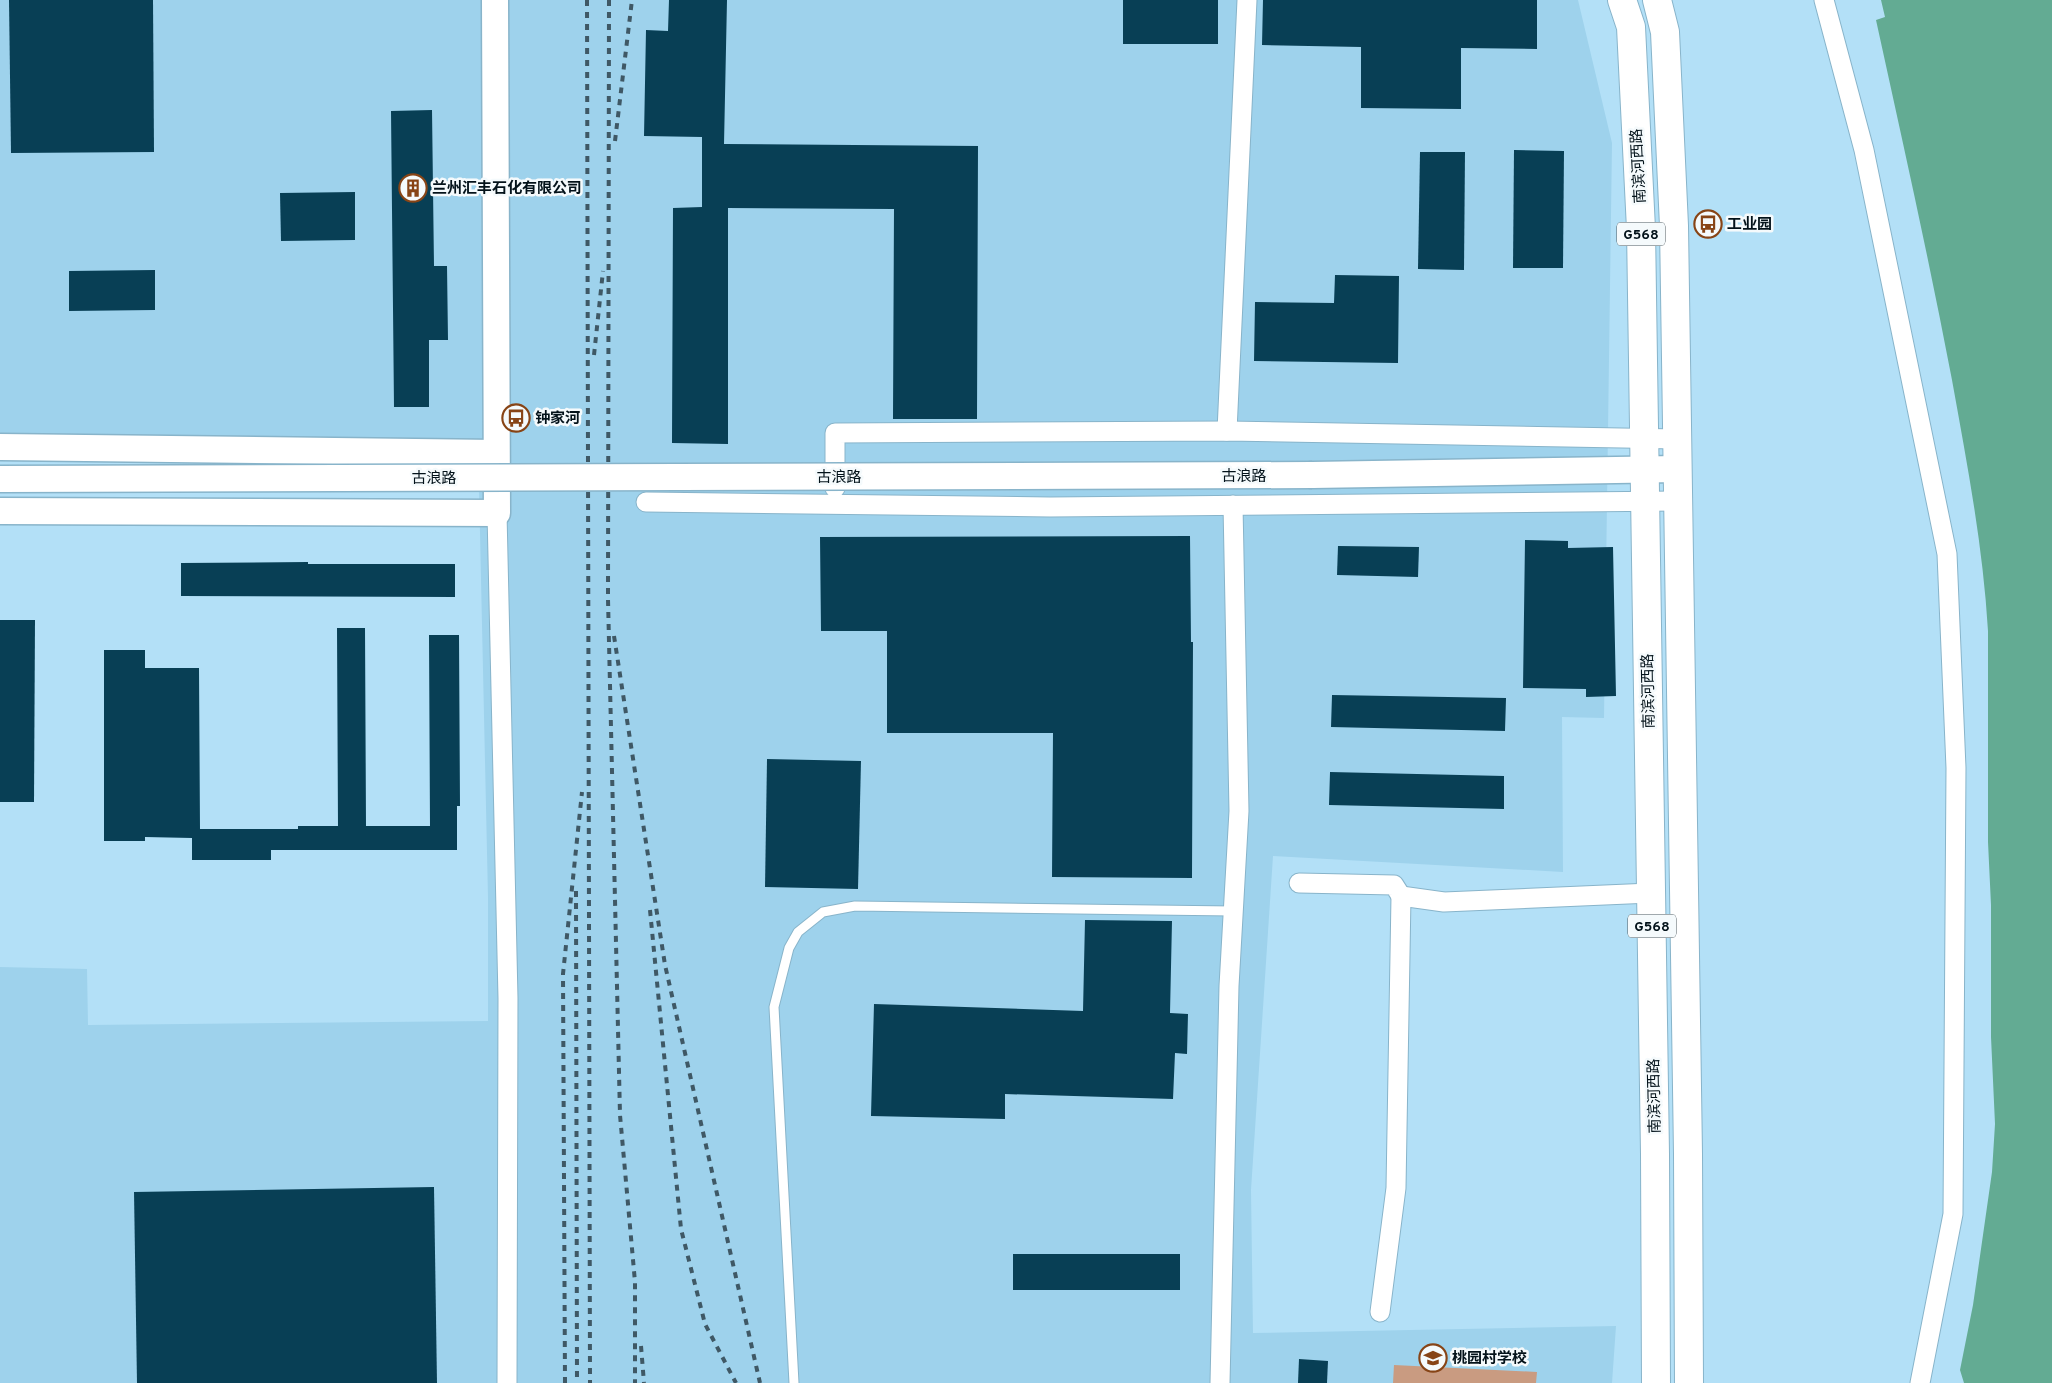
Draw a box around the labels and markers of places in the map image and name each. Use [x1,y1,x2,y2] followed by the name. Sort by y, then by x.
[398,173,428,203] building icon: 兰州汇丰石化有限公司
[432,179,582,199] place label: 兰州汇丰石化有限公司
[1693,209,1723,239] bus stop icon: 工业园
[1727,216,1772,235] place label: 工业园
[501,403,531,433] bus stop icon: 钟家河
[535,410,580,429] place label: 钟家河
[1418,1343,1448,1373] school or university icon: 桃园村学校
[1452,1349,1527,1369] place label: 桃园村学校

